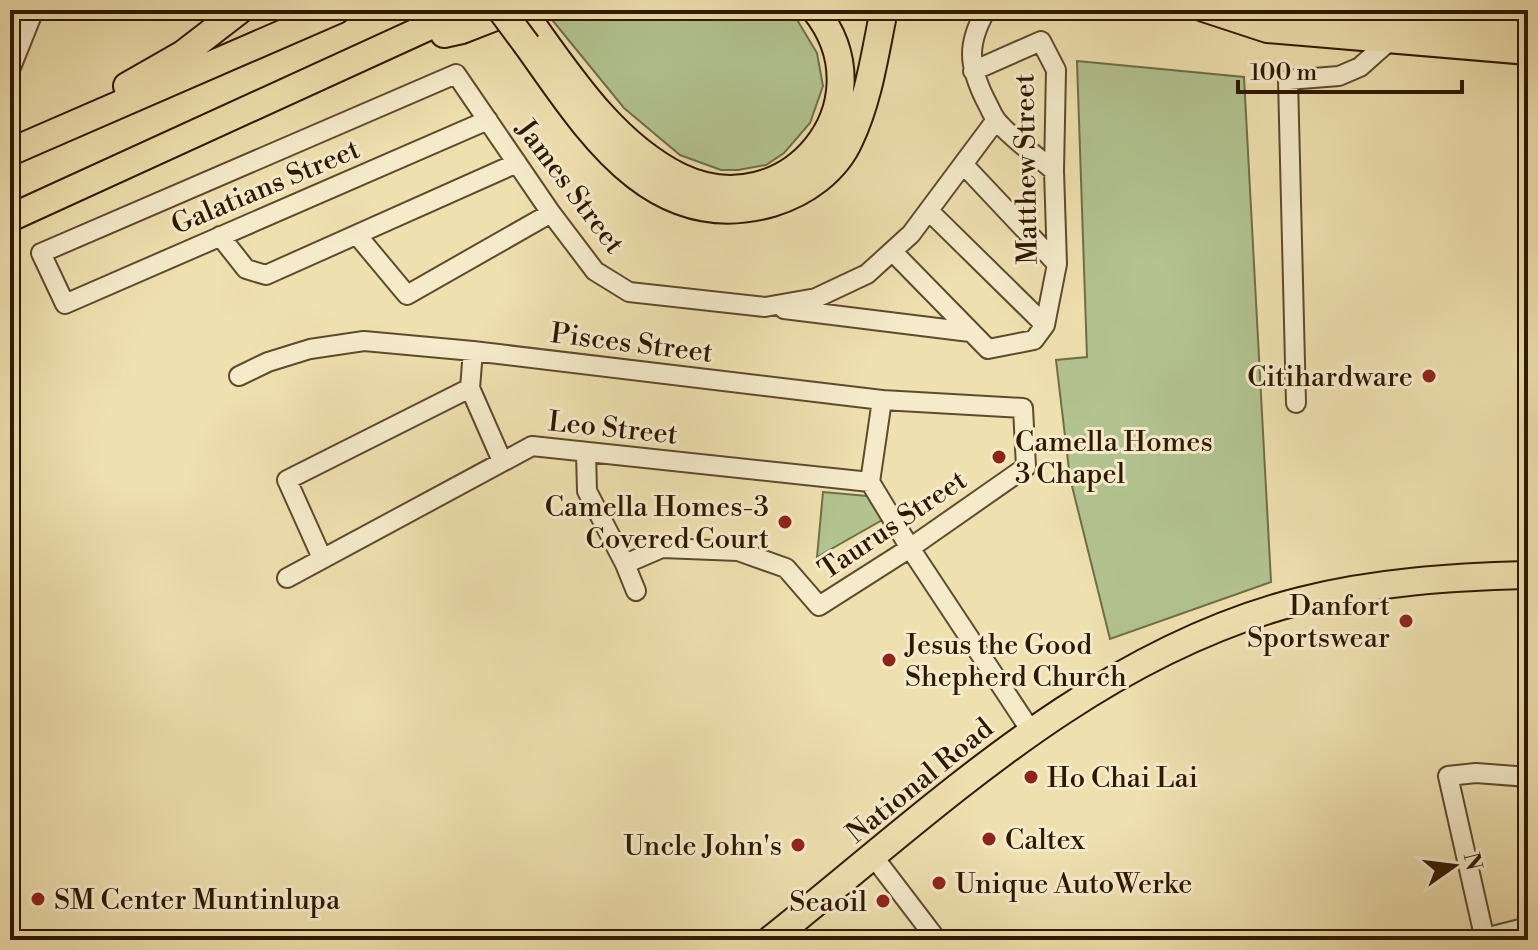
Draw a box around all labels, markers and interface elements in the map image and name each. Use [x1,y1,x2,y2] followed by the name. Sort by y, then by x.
[1238,44,1462,94] scale bar
[1250,58,1317,88] text: 100 m
[1007,73,1046,265] street label: Matthew Street
[507,112,632,261] street label: James Street
[166,132,365,243] street label: Galatians Street
[549,316,715,371] street label: Pisces Street
[1247,360,1413,395] place label: Citihardware
[1420,367,1438,385] marker: Citihardware
[546,404,680,453] street label: Leo Street
[1015,425,1213,492] place label: Camella Homes 3 Chapel
[990,448,1008,466] marker: Camella Homes 3 Chapel
[812,463,974,588] street label: Taurus Street
[545,490,769,557] place label: Camella Homes-3 Covered Court
[776,513,794,531] marker: Camella Homes-3 Covered Court
[1247,589,1390,656] place label: Danfort Sportswear
[1397,612,1415,630] marker: Danfort Sportswear
[904,628,1127,695] place label: Jesus the Good Shepherd Church
[880,651,898,669] marker: Jesus the Good Shepherd Church
[839,711,1001,851] street label: National Road
[1047,761,1198,796] place label: Ho Chai Lai
[1022,768,1040,786] marker: Ho Chai Lai
[1005,823,1085,858] place label: Caltex
[1414,826,1494,906] north arrow
[624,829,782,864] place label: Uncle John's
[980,830,998,848] marker: Caltex
[789,836,807,854] marker: Uncle John's
[1457,850,1487,874] text: N
[955,867,1192,902] place label: Unique AutoWerke
[930,874,948,892] marker: Unique AutoWerke
[54,883,341,918] place label: SM Center Muntinlupa
[789,885,867,920] place label: Seaoil
[29,890,47,908] marker: SM Center Muntinlupa
[874,892,892,910] marker: Seaoil

